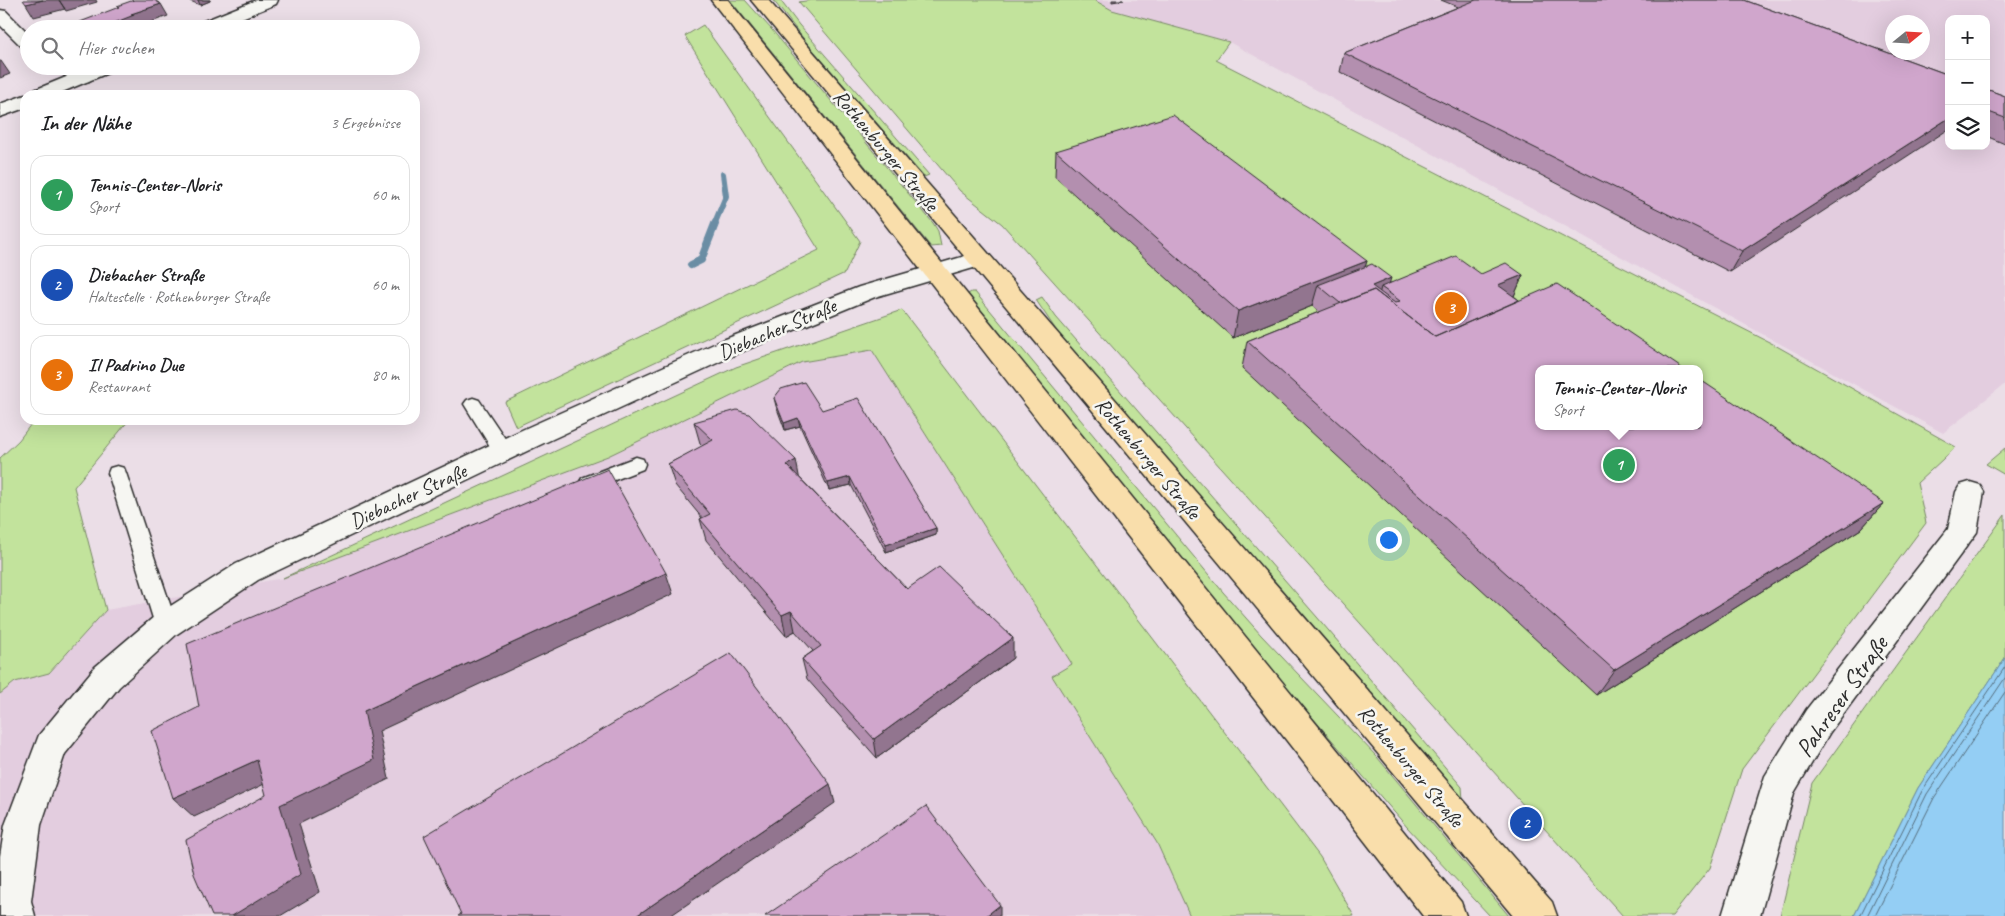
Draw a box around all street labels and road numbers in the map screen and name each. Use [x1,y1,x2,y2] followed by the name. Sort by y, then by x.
[828,84,946,218] street label: Rothenburger Straße
[714,292,842,366] street label: Diebacher Straße
[1090,392,1208,526] street label: Rothenburger Straße
[346,457,472,534] street label: Diebacher Straße
[1788,628,1896,763] street label: Pahreser Straße
[1353,700,1471,834] street label: Rothenburger Straße

